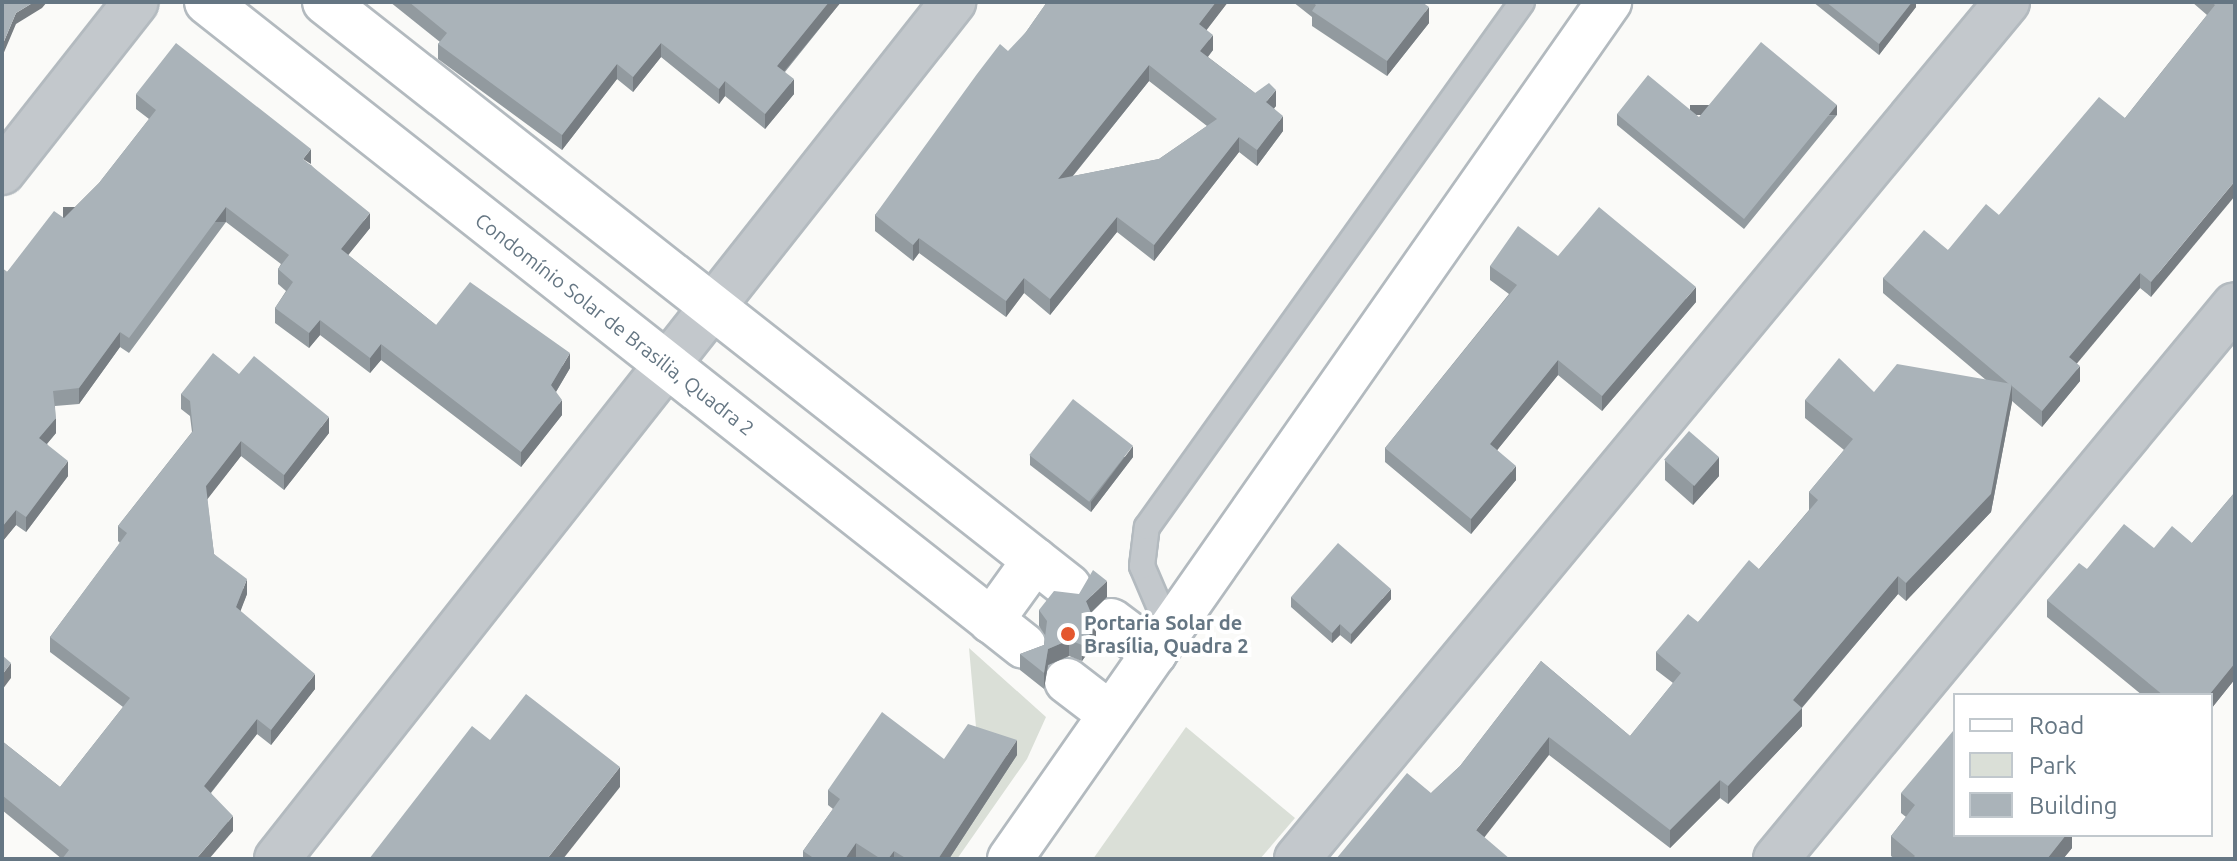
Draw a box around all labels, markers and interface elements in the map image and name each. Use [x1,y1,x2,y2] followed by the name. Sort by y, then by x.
[471,208,759,440] street label: Condomínio Solar de Brasilia, Quadra 2
[1084,610,1249,657] place label: Portaria Solar de Brasília, Quadra 2
[1059,625,1077,643] marker: Portaria Solar de Brasília, Quadra 2
[1953,693,2213,837] legend
[2029,712,2084,739] text: Road
[2029,752,2077,779] text: Park
[2029,792,2117,819] text: Building

